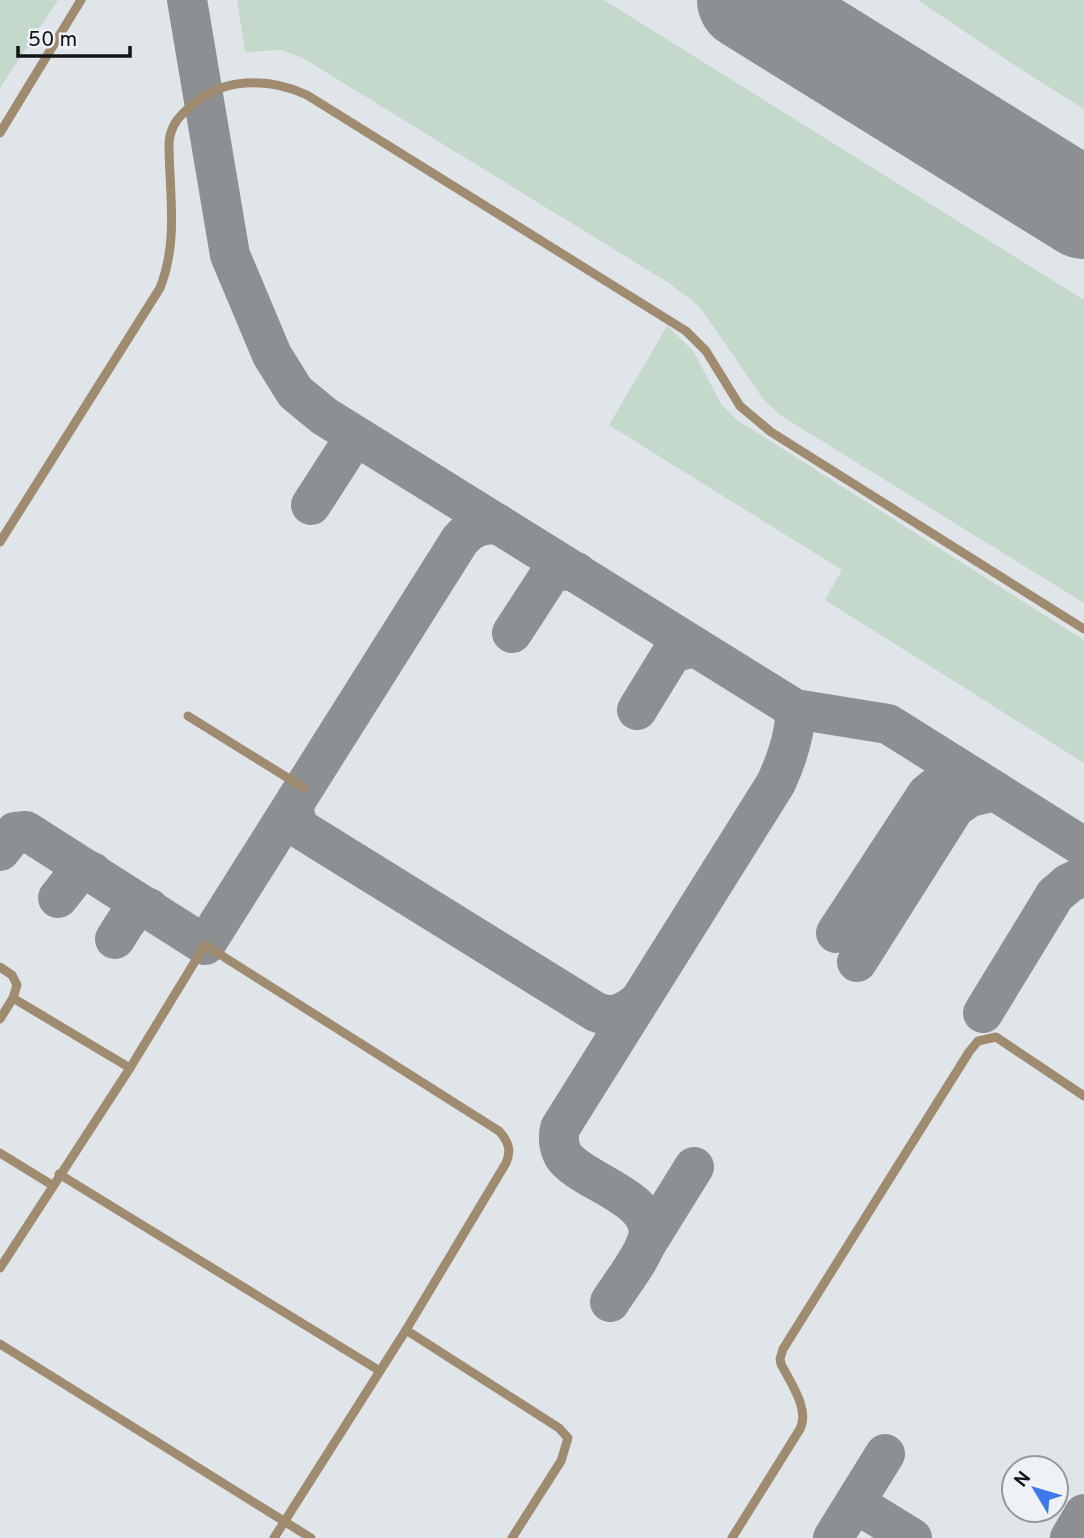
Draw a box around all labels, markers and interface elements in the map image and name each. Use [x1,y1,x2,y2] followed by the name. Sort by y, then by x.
[18,14,130,58] scale bar
[28,27,77,54] text: 50 m
[1000,1454,1070,1524] north arrow
[1010,1467,1037,1493] text: N

